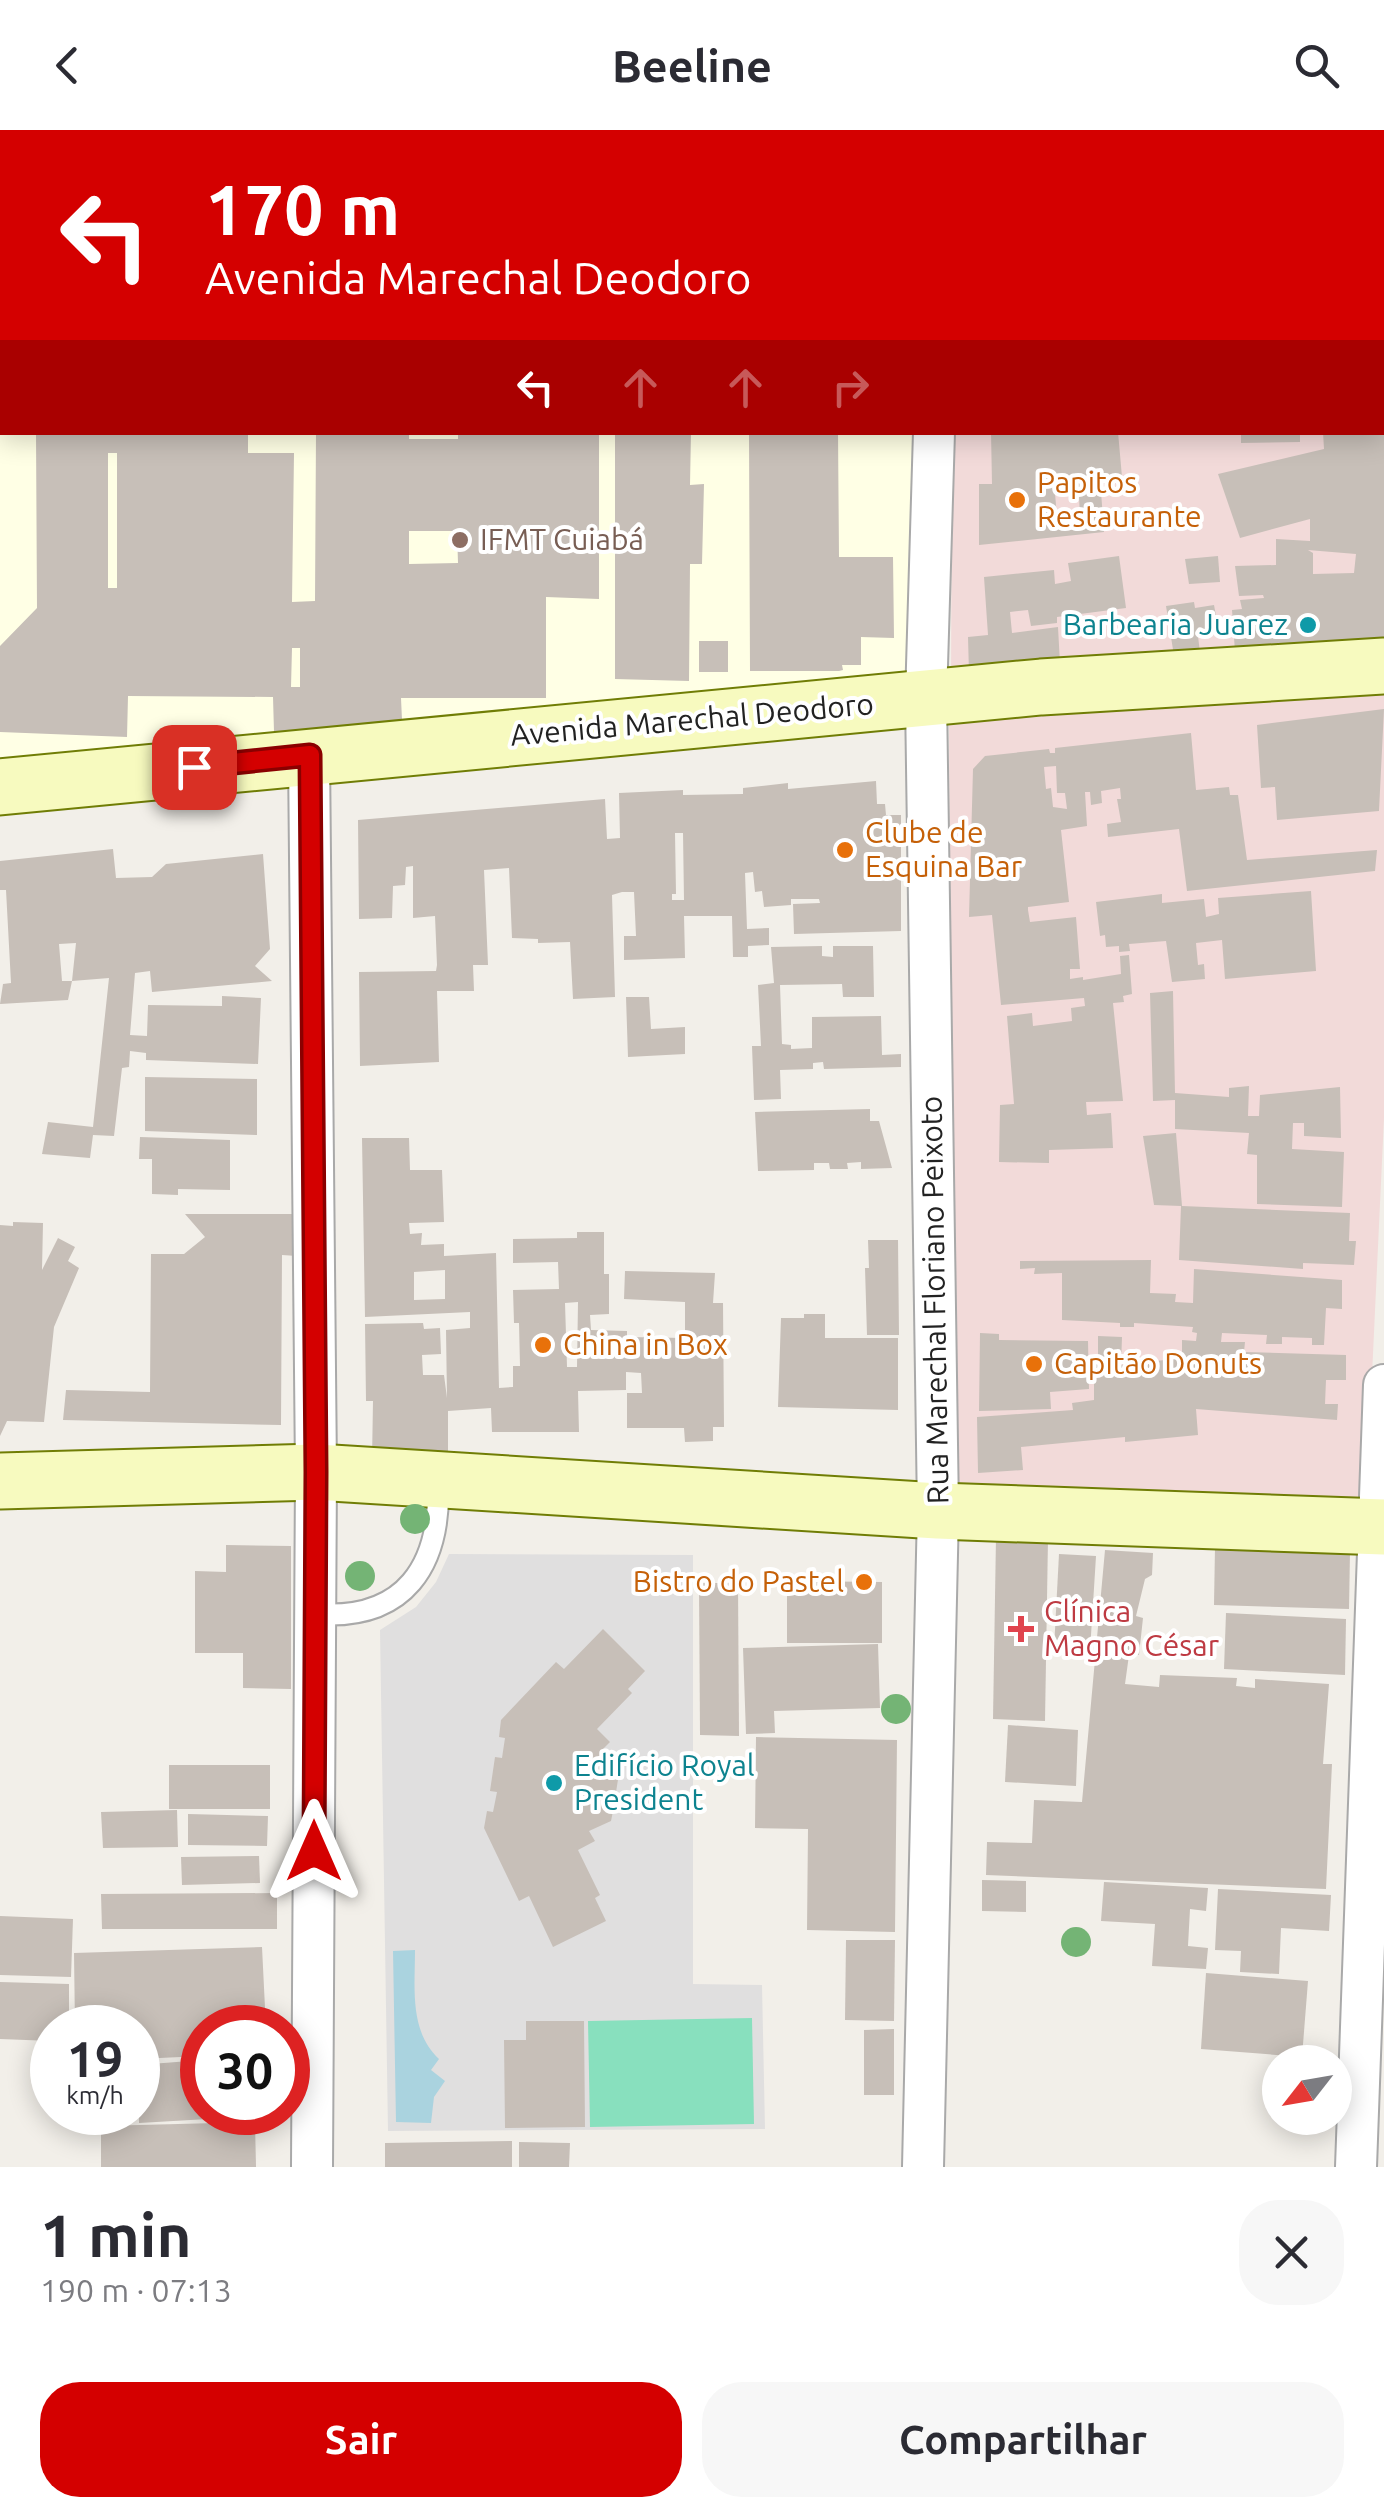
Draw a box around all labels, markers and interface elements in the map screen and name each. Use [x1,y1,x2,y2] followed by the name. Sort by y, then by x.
[40,38,95,93] icon: back
[1289,38,1344,93] icon: search
[612,40,772,91] text: Beeline
[40,170,170,300] icon: left
[205,170,400,248] text: 170 m
[205,252,752,303] text: Avenida Marechal Deodoro
[508,360,563,415] icon: left
[613,360,668,415] icon: ahead
[718,360,773,415] icon: ahead
[823,360,878,415] icon: right
[1037,465,1202,533] place label: Papitos Restaurante
[1006,489,1028,511] marker: Papitos Restaurante
[480,522,644,556] place label: IFMT Cuiabá
[449,529,471,551] marker: IFMT Cuiabá
[1063,607,1288,641] place label: Barbearia Juarez
[1297,614,1319,636] marker: Barbearia Juarez
[509,686,875,752] street label: Avenida Marechal Deodoro
[152,725,237,810] pin
[167,740,222,795] icon: arrive
[865,815,1023,883] place label: Clube de Esquina Bar
[834,839,856,861] marker: Clube de Esquina Bar
[913,1096,955,1504] street label: Rua Marechal Floriano Peixoto
[563,1327,728,1361] place label: China in Box
[532,1334,554,1356] marker: China in Box
[1054,1346,1262,1380] place label: Capitão Donuts
[1023,1353,1045,1375] marker: Capitão Donuts
[633,1564,844,1598] place label: Bistro do Pastel
[853,1571,875,1593] marker: Bistro do Pastel
[1044,1594,1220,1662] place label: Clínica Magno César
[1008,1616,1034,1642] marker: Clínica Magno César
[574,1748,755,1816] place label: Edifício Royal President
[543,1772,565,1794] marker: Edifício Royal President
[262,1799,366,1903] position arrow
[180,2005,310,2135] speed limit sign: 30
[67,2030,123,2086] text: 19
[1262,2045,1352,2135] north arrow
[1262,2045,1352,2135] map controls
[66,2081,124,2109] text: km/h
[1239,2200,1344,2305] button: close
[40,2201,192,2268] text: 1 min
[40,2272,232,2308] text: 190 m · 07:13
[40,2382,682,2497] button: Sair
[702,2382,1344,2497] button: Compartilhar

